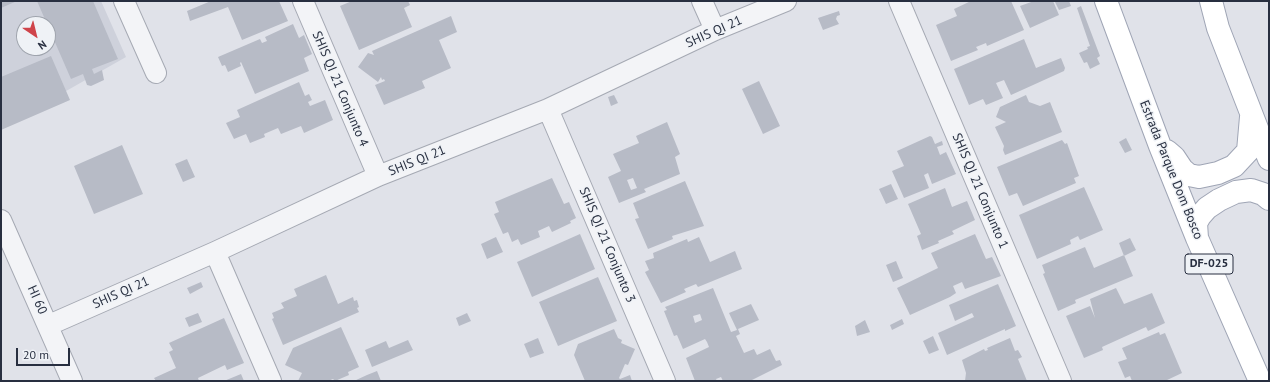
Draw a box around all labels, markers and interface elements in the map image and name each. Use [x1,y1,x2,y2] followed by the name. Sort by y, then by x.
[683,13,745,51] street label: SHIS QI 21
[16,16,56,56] north arrow
[309,29,371,149] street label: SHIS QI 21 Conjunto 4
[35,37,49,53] text: N
[1136,98,1206,242] street label: Estrada Parque Dom Bosco
[949,131,1011,251] street label: SHIS QI 21 Conjunto 1
[386,143,448,179] street label: SHIS QI 21
[576,185,638,305] street label: SHIS QI 21 Conjunto 3
[1185,254,1233,274] road number: DF-025
[90,274,152,312] street label: SHIS QI 21
[24,283,50,317] street label: HI 60
[18,340,72,366] scale bar
[23,347,49,362] text: 20 m

